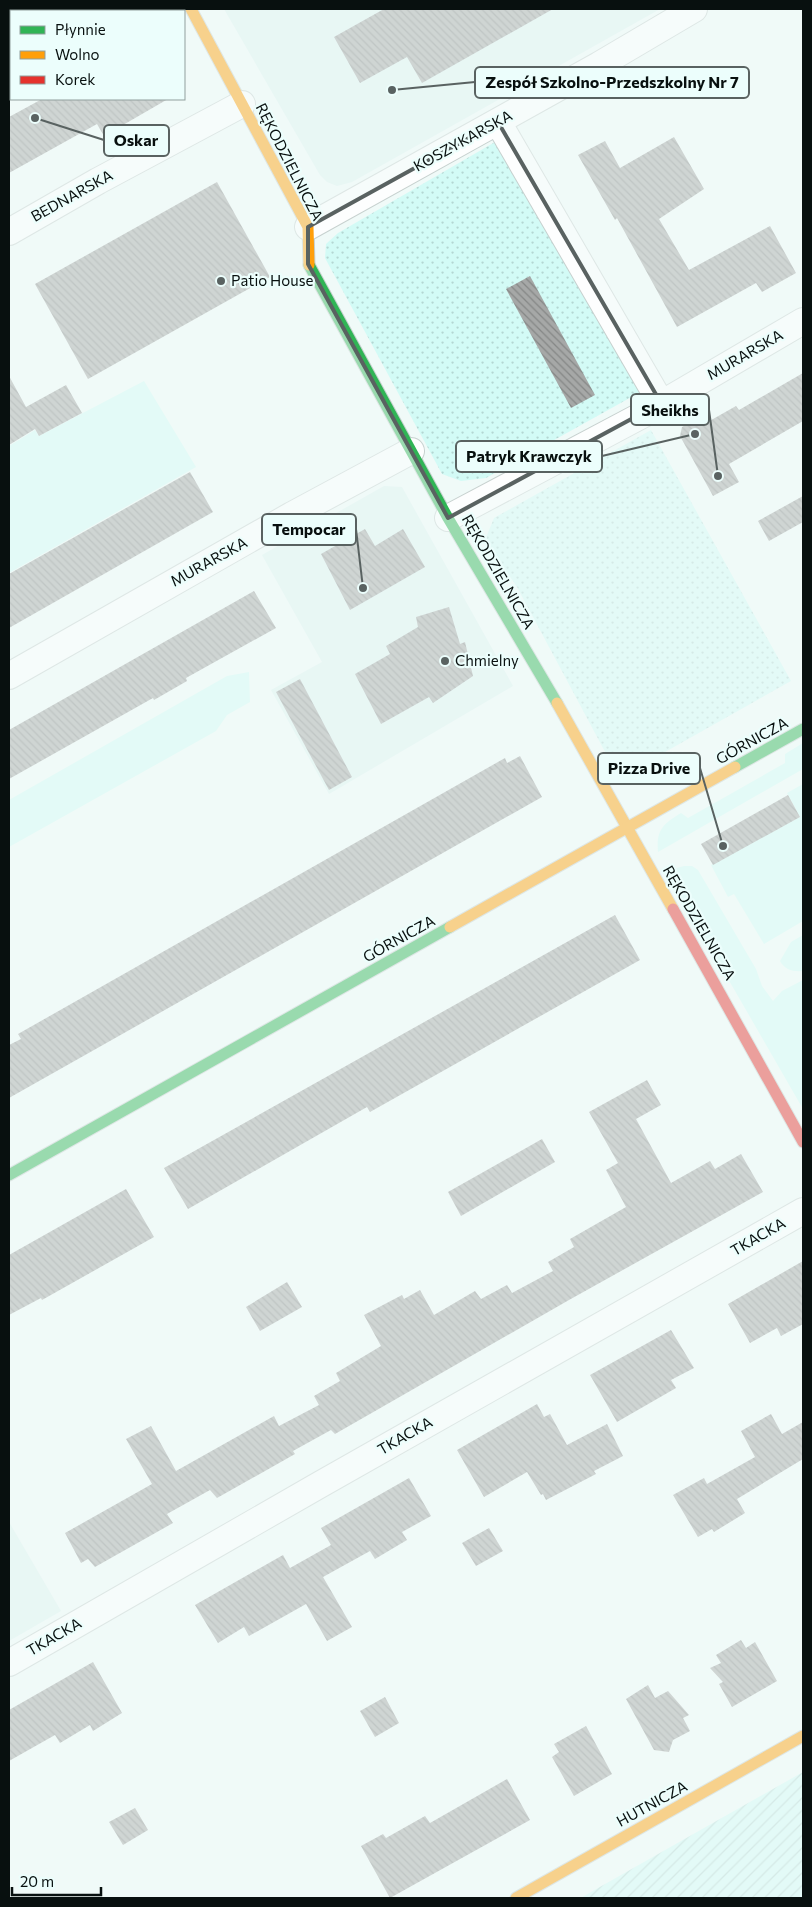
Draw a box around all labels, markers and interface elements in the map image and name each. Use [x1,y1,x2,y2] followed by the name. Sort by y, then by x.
[10,10,185,100] legend
[55,20,106,38] text: Płynnie
[55,45,100,63] text: Wolno
[475,67,749,98] callout: Zespół Szkolno-Przedszkolny Nr 7
[55,70,95,88] text: Korek
[485,72,739,91] text: Zespół Szkolno-Przedszkolny Nr 7
[252,100,327,223] street label: RĘKODZIELNICZA
[410,106,515,175] street label: KOSZYKARSKA
[104,125,169,156] callout: Oskar
[114,130,159,149] text: Oskar
[28,165,115,225] street label: BEDNARSKA
[231,271,314,289] place label: Patio House
[215,275,227,287] marker: Patio House
[703,325,786,383] street label: MURARSKA
[631,394,709,425] callout: Sheikhs
[641,400,699,419] text: Sheikhs
[456,441,602,472] callout: Patryk Krawczyk
[466,446,593,465] text: Patryk Krawczyk
[459,511,539,632] street label: RĘKODZIELNICZA
[262,514,356,545] callout: Tempocar
[272,519,346,538] text: Tempocar
[167,533,250,590] street label: MURARSKA
[455,651,519,669] place label: Chmielny
[439,655,451,667] marker: Chmielny
[712,712,791,767] street label: GÓRNICZA
[598,753,700,784] callout: Pizza Drive
[608,758,690,777] text: Pizza Drive
[660,862,740,983] street label: RĘKODZIELNICZA
[359,910,438,965] street label: GÓRNICZA
[727,1213,788,1259] street label: TKACKA
[374,1412,435,1458] street label: TKACKA
[23,1613,84,1659] street label: TKACKA
[613,1776,690,1830] street label: HUTNICZA
[12,1864,101,1896] scale bar
[20,1872,54,1890] text: 20 m

